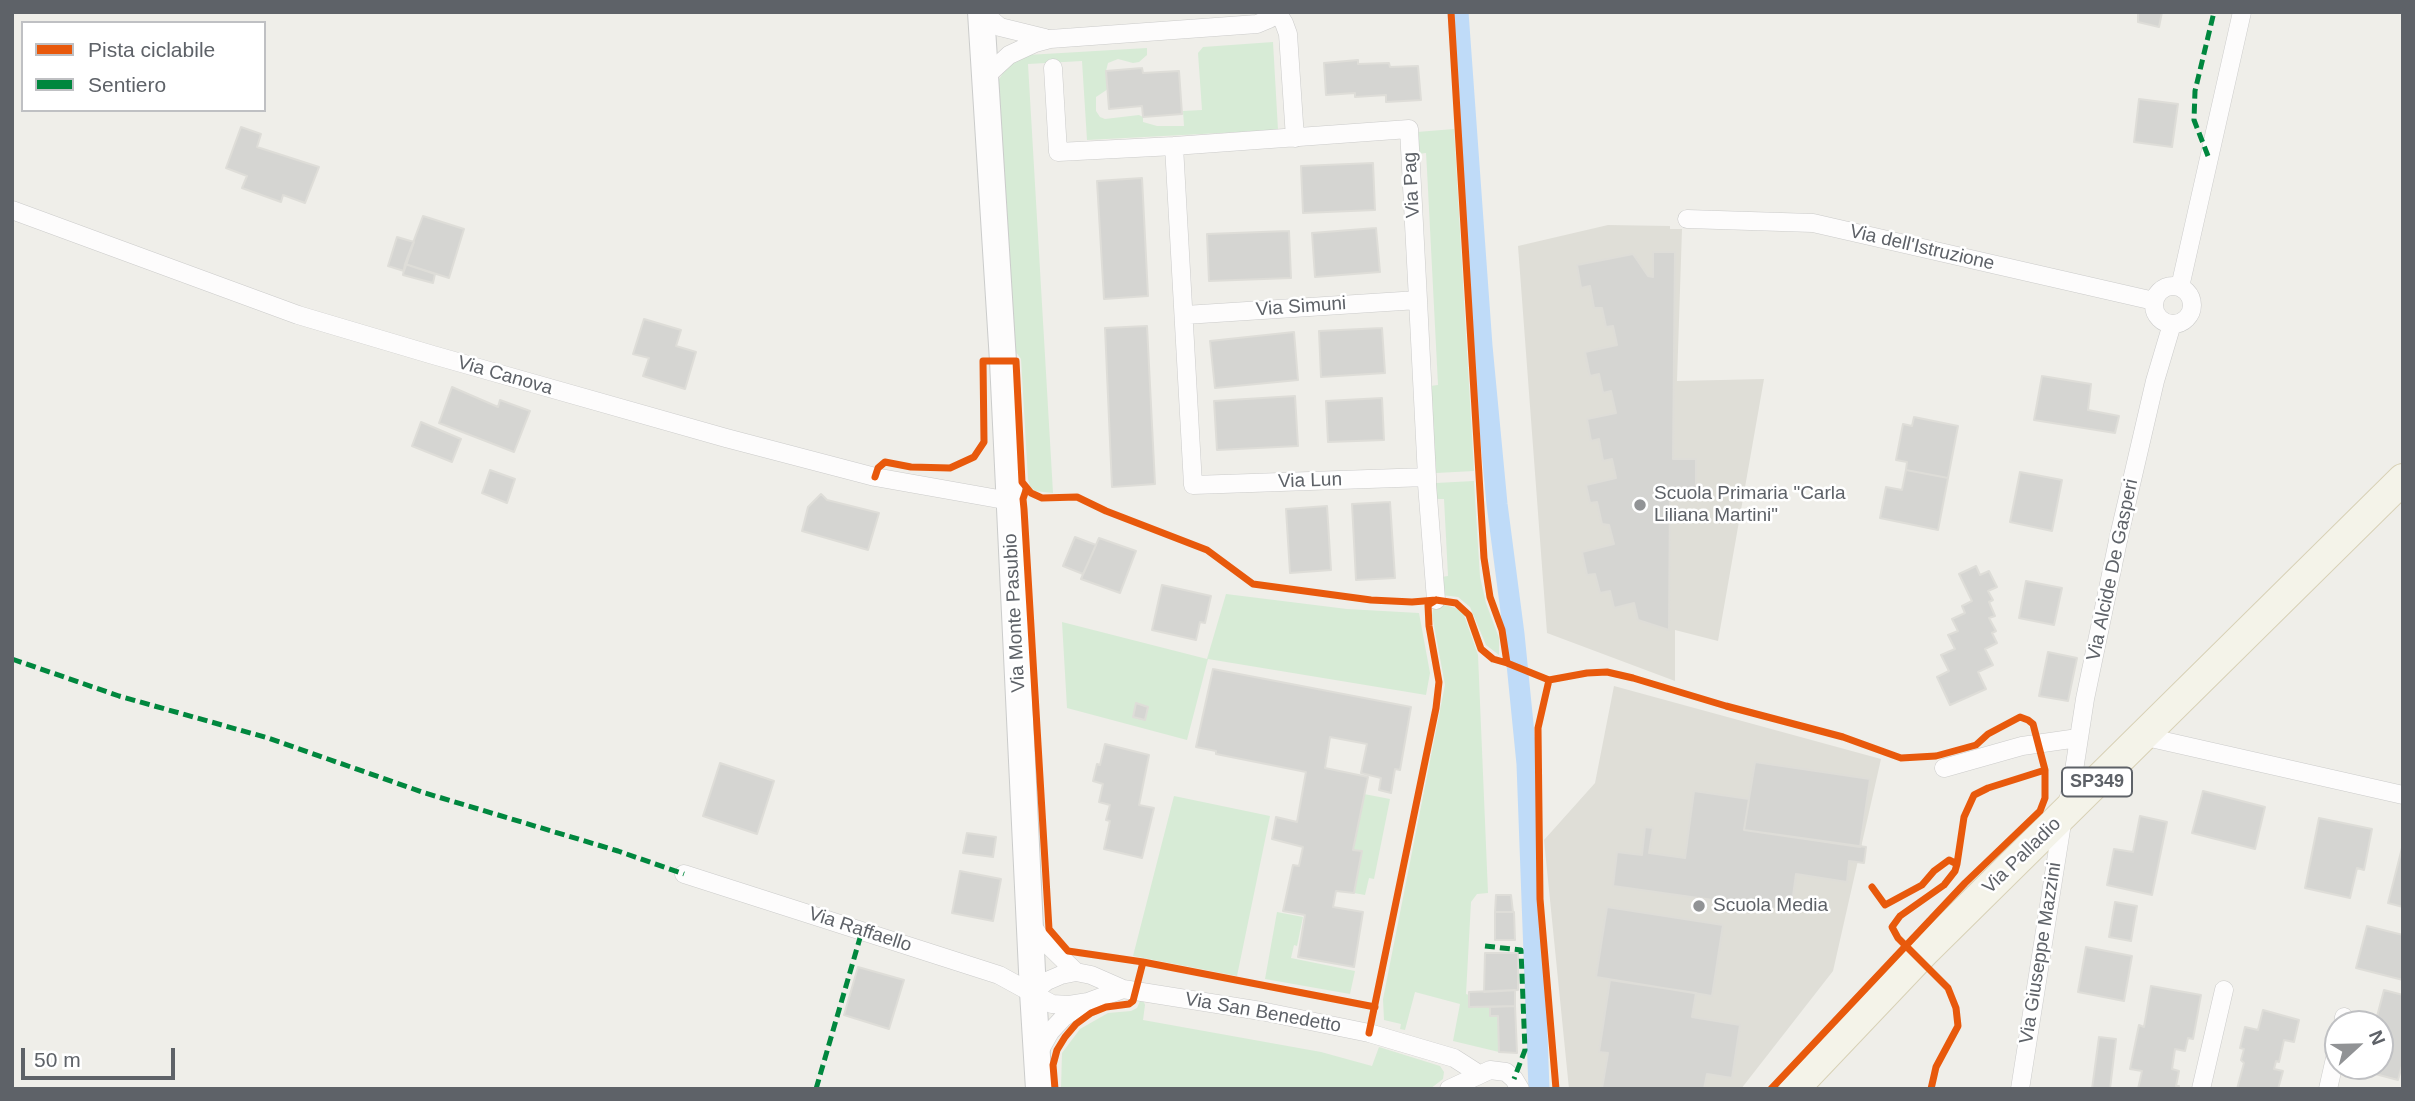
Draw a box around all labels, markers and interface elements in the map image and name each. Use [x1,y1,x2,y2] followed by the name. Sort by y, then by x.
[21,21,266,112] legend
[88,38,215,61] text: Pista ciclabile
[88,73,166,96] text: Sentiero
[1399,151,1425,219] street label: Via Pag
[1847,220,1997,276] street label: Via dell'Istruzione
[1255,292,1347,322] street label: Via Simuni
[455,352,555,400] street label: Via Canova
[1278,468,1342,494] street label: Via Lun
[2083,477,2143,663] street label: Via Alcide De Gasperi
[1654,483,1846,527] place label: Scuola Primaria "Carla Liliana Martini"
[1632,497,1648,513] marker: Scuola Primaria "Carla Liliana Martini"
[999,533,1031,693] street label: Via Monte Pasubio
[2062,768,2132,796] road number: SP349
[1978,813,2066,899] street label: Via Palladio
[2015,861,2067,1045] street label: Via Giuseppe Mazzini
[1713,895,1828,917] place label: Scuola Media
[1691,898,1707,914] marker: Scuola Media
[806,903,914,957] street label: Via Raffaello
[1183,988,1343,1038] street label: Via San Benedetto
[2324,1010,2394,1080] north arrow
[2365,1027,2389,1048] text: N
[24,1034,178,1078] scale bar
[34,1048,81,1071] text: 50 m

